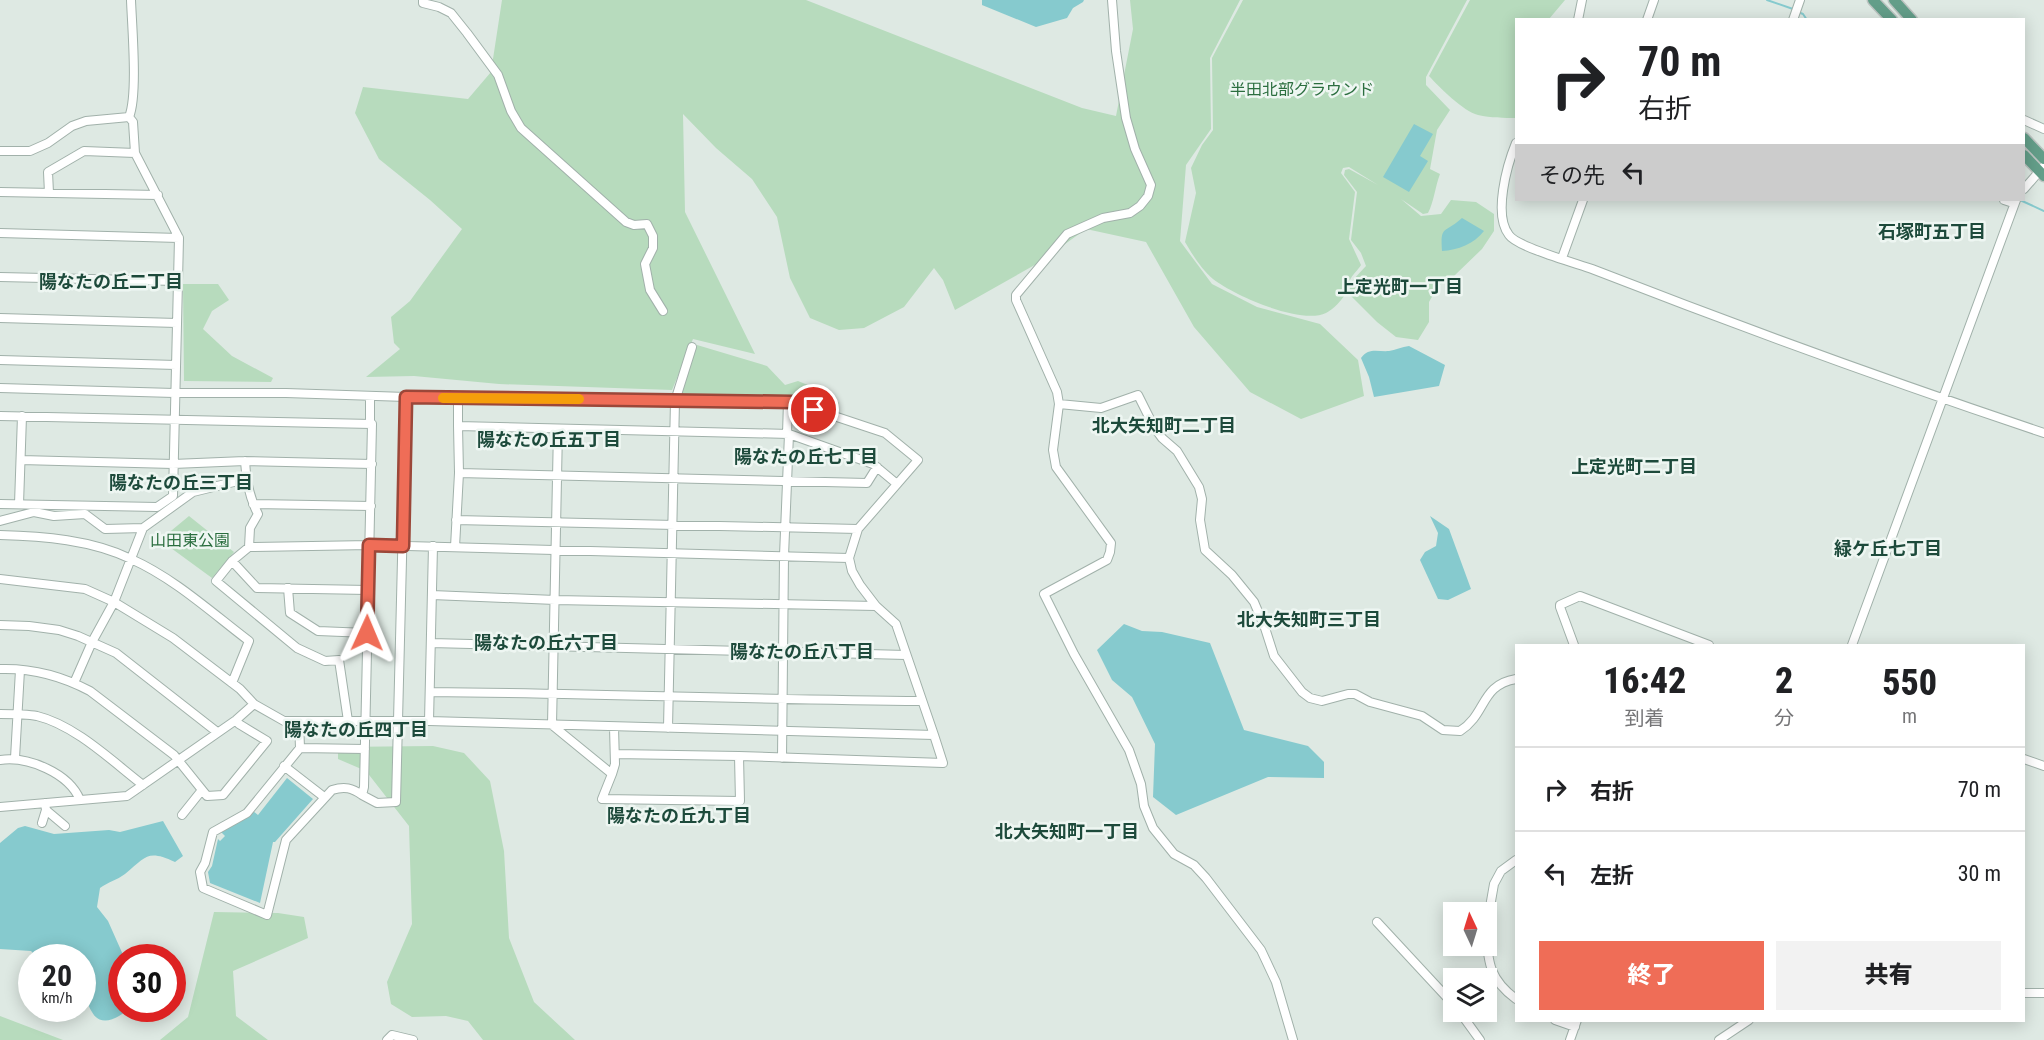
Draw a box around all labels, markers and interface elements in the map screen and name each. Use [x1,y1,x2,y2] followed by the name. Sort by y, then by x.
[1638,37,1721,86] text: 70 m
[1539,42,1617,120] icon: right
[1230,80,1374,99] park label: 半田北部グラウンド
[1638,93,1692,125] text: 右折
[1617,156,1650,189] icon: left
[1539,163,1605,188] text: その先
[1878,221,1986,242] district label: 石塚町五丁目
[39,271,183,292] district label: 陽なたの丘二丁目
[1337,276,1463,297] district label: 上定光町一丁目
[788,384,839,435] pin
[797,393,830,426] icon: arrive
[1092,415,1236,436] district label: 北大矢知町二丁目
[477,429,621,450] district label: 陽なたの丘五丁目
[734,446,878,467] district label: 陽なたの丘七丁目
[1571,456,1697,477] district label: 上定光町二丁目
[109,472,253,493] district label: 陽なたの丘三丁目
[150,531,230,550] park label: 山田東公園
[1834,538,1942,559] district label: 緑ケ丘七丁目
[335,601,399,665] position arrow
[1237,609,1381,630] district label: 北大矢知町三丁目
[474,632,618,653] district label: 陽なたの丘六丁目
[730,641,874,662] district label: 陽なたの丘八丁目
[1603,660,1686,702] text: 16:42
[1775,660,1793,702] text: 2
[1882,662,1937,704] text: 550
[1902,704,1917,728] text: m
[1625,706,1665,730] text: 到着
[1774,706,1794,730] text: 分
[284,719,428,740] district label: 陽なたの丘四丁目
[1539,773,1572,806] icon: right
[1958,777,2001,802] text: 70 m
[1590,779,1634,804] text: 右折
[607,805,751,826] district label: 陽なたの丘九丁目
[995,821,1139,842] district label: 北大矢知町一丁目
[1539,857,1572,890] icon: left
[1958,861,2001,886] text: 30 m
[1590,863,1634,888] text: 左折
[1443,902,1497,956] north arrow
[1443,902,1497,1022] map controls
[1539,941,1764,1010] button: 終了
[1776,941,2001,1010] button: 共有
[108,944,186,1022] speed limit sign: 30
[42,958,72,993] text: 20
[1443,968,1497,1022] button: layers
[42,989,72,1007] text: km/h

